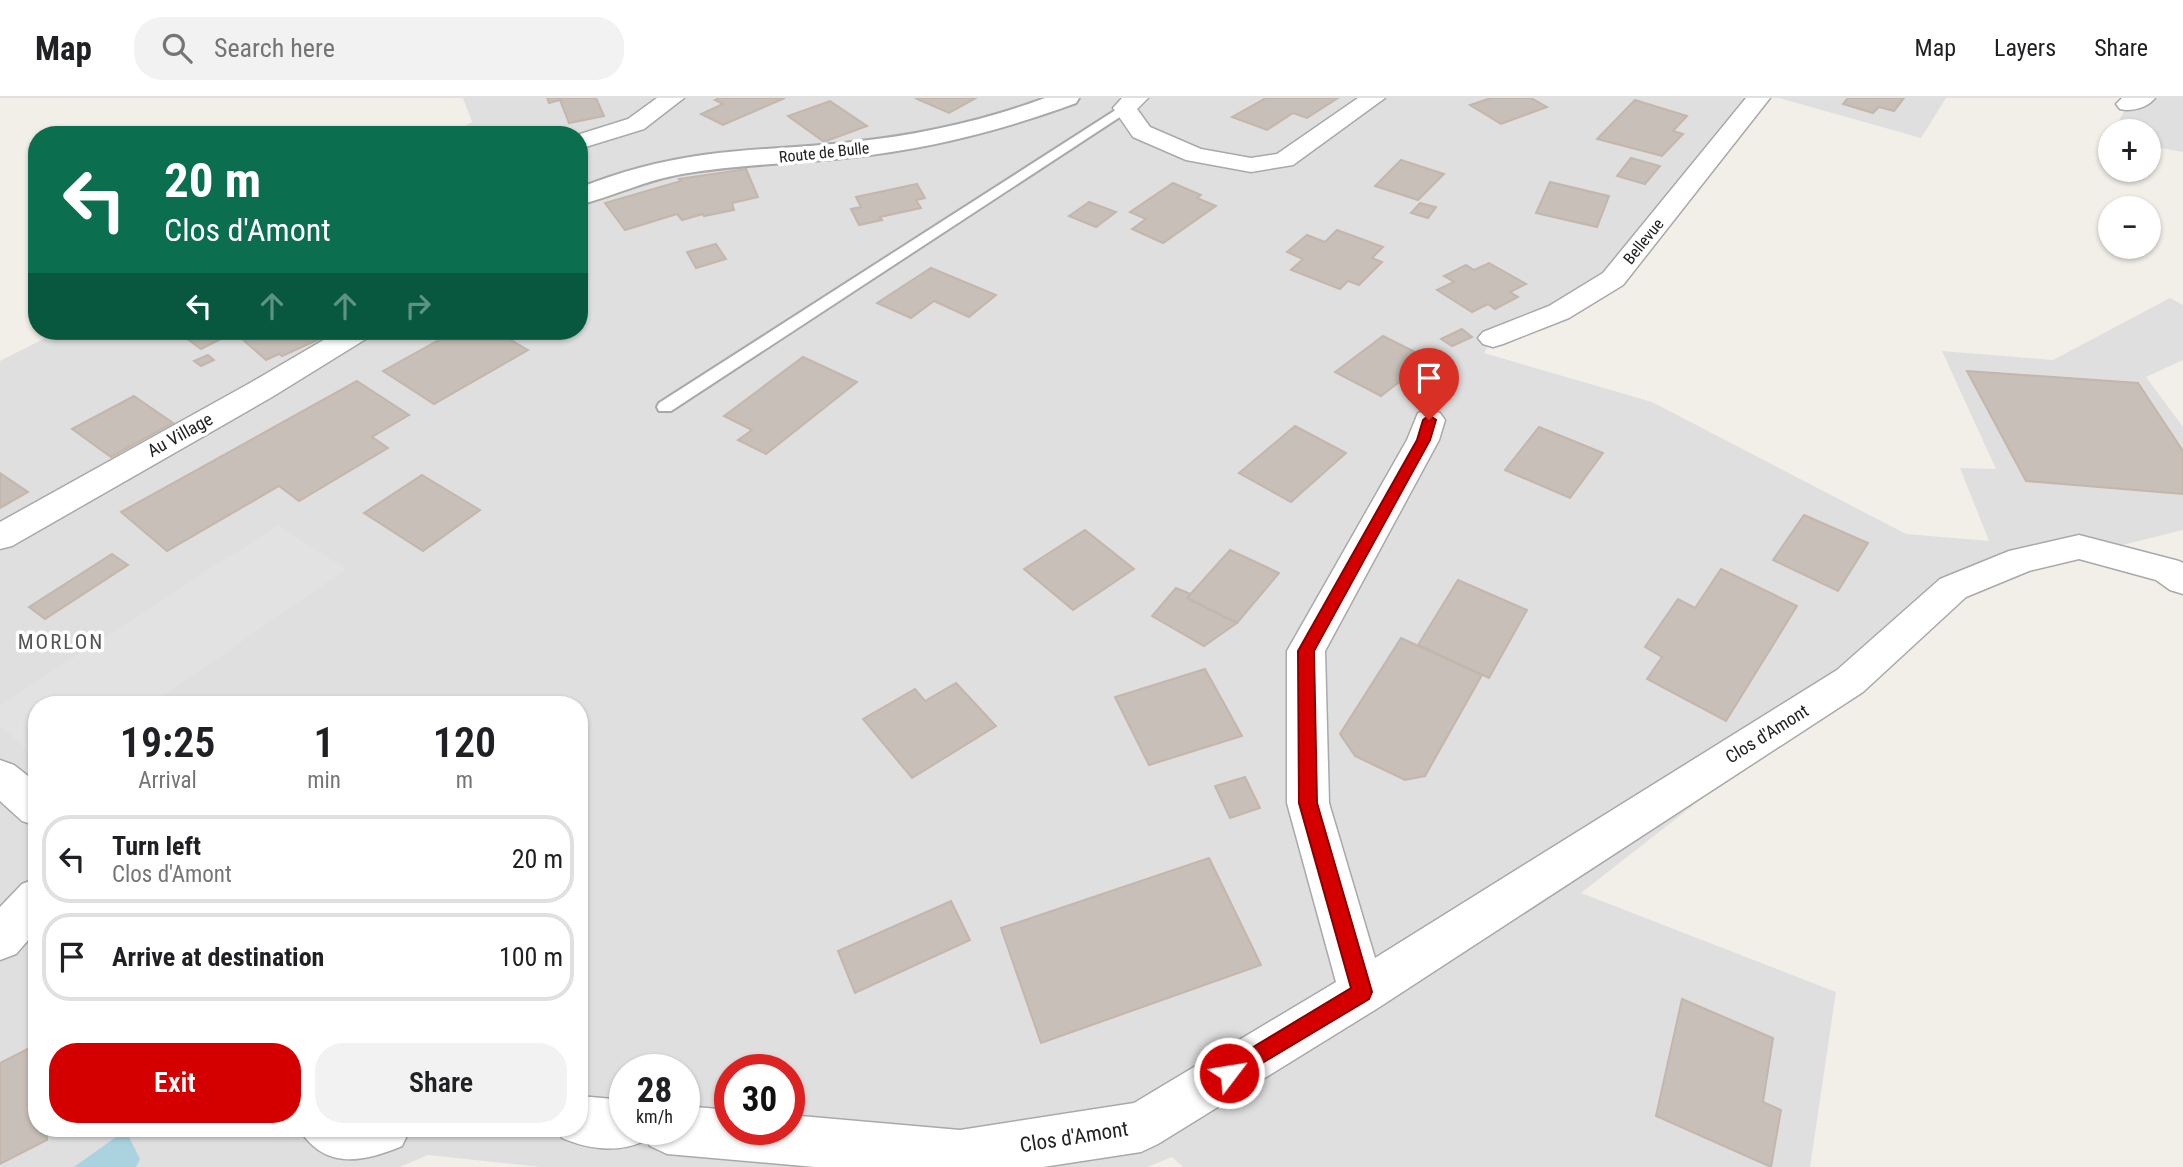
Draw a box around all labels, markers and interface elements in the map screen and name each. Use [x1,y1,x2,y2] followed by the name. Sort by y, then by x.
[134,17,624,80] search box
[35,29,92,68] text: Map
[158,29,196,67] icon: search
[214,33,335,63] text: Search here
[1915,34,1956,62] text: Map
[1994,34,2056,62] text: Layers
[2094,34,2148,62] text: Share
[2098,119,2161,259] map controls
[2098,119,2161,182] button: +
[778,138,870,167] street label: Route de Bulle
[164,152,261,209] text: 20 m
[49,154,140,245] icon: left
[2098,196,2161,259] button: −
[164,211,331,249] text: Clos d'Amont
[1619,215,1667,268] street label: Bellevue
[180,287,218,325] icon: left
[253,287,291,325] icon: ahead
[326,287,364,325] icon: ahead
[399,287,437,325] icon: right
[1399,348,1459,420] pin
[1410,359,1448,397] icon: arrive
[143,408,216,461] street label: Au Village
[18,630,104,654] district label: MORLON
[1721,700,1812,767] street label: Clos d'Amont
[120,718,215,767] text: 19:25
[314,718,335,767] text: 1
[433,718,496,767] text: 120
[138,767,197,794] text: Arrival
[307,767,341,794] text: min
[456,767,473,794] text: m
[112,831,201,861] text: Turn left
[53,840,91,878] icon: left
[512,844,563,874] text: 20 m
[112,861,232,888] text: Clos d'Amont
[53,938,91,976] icon: arrive
[112,942,324,972] text: Arrive at destination
[499,942,563,972] text: 100 m
[1192,1036,1266,1110] position arrow
[49,1043,301,1123] button: Exit
[315,1043,567,1123] button: Share
[714,1054,805,1145] speed limit sign: 30
[637,1070,672,1111] text: 28
[636,1106,673,1127] text: km/h
[1018,1117,1130,1157] street label: Clos d'Amont

